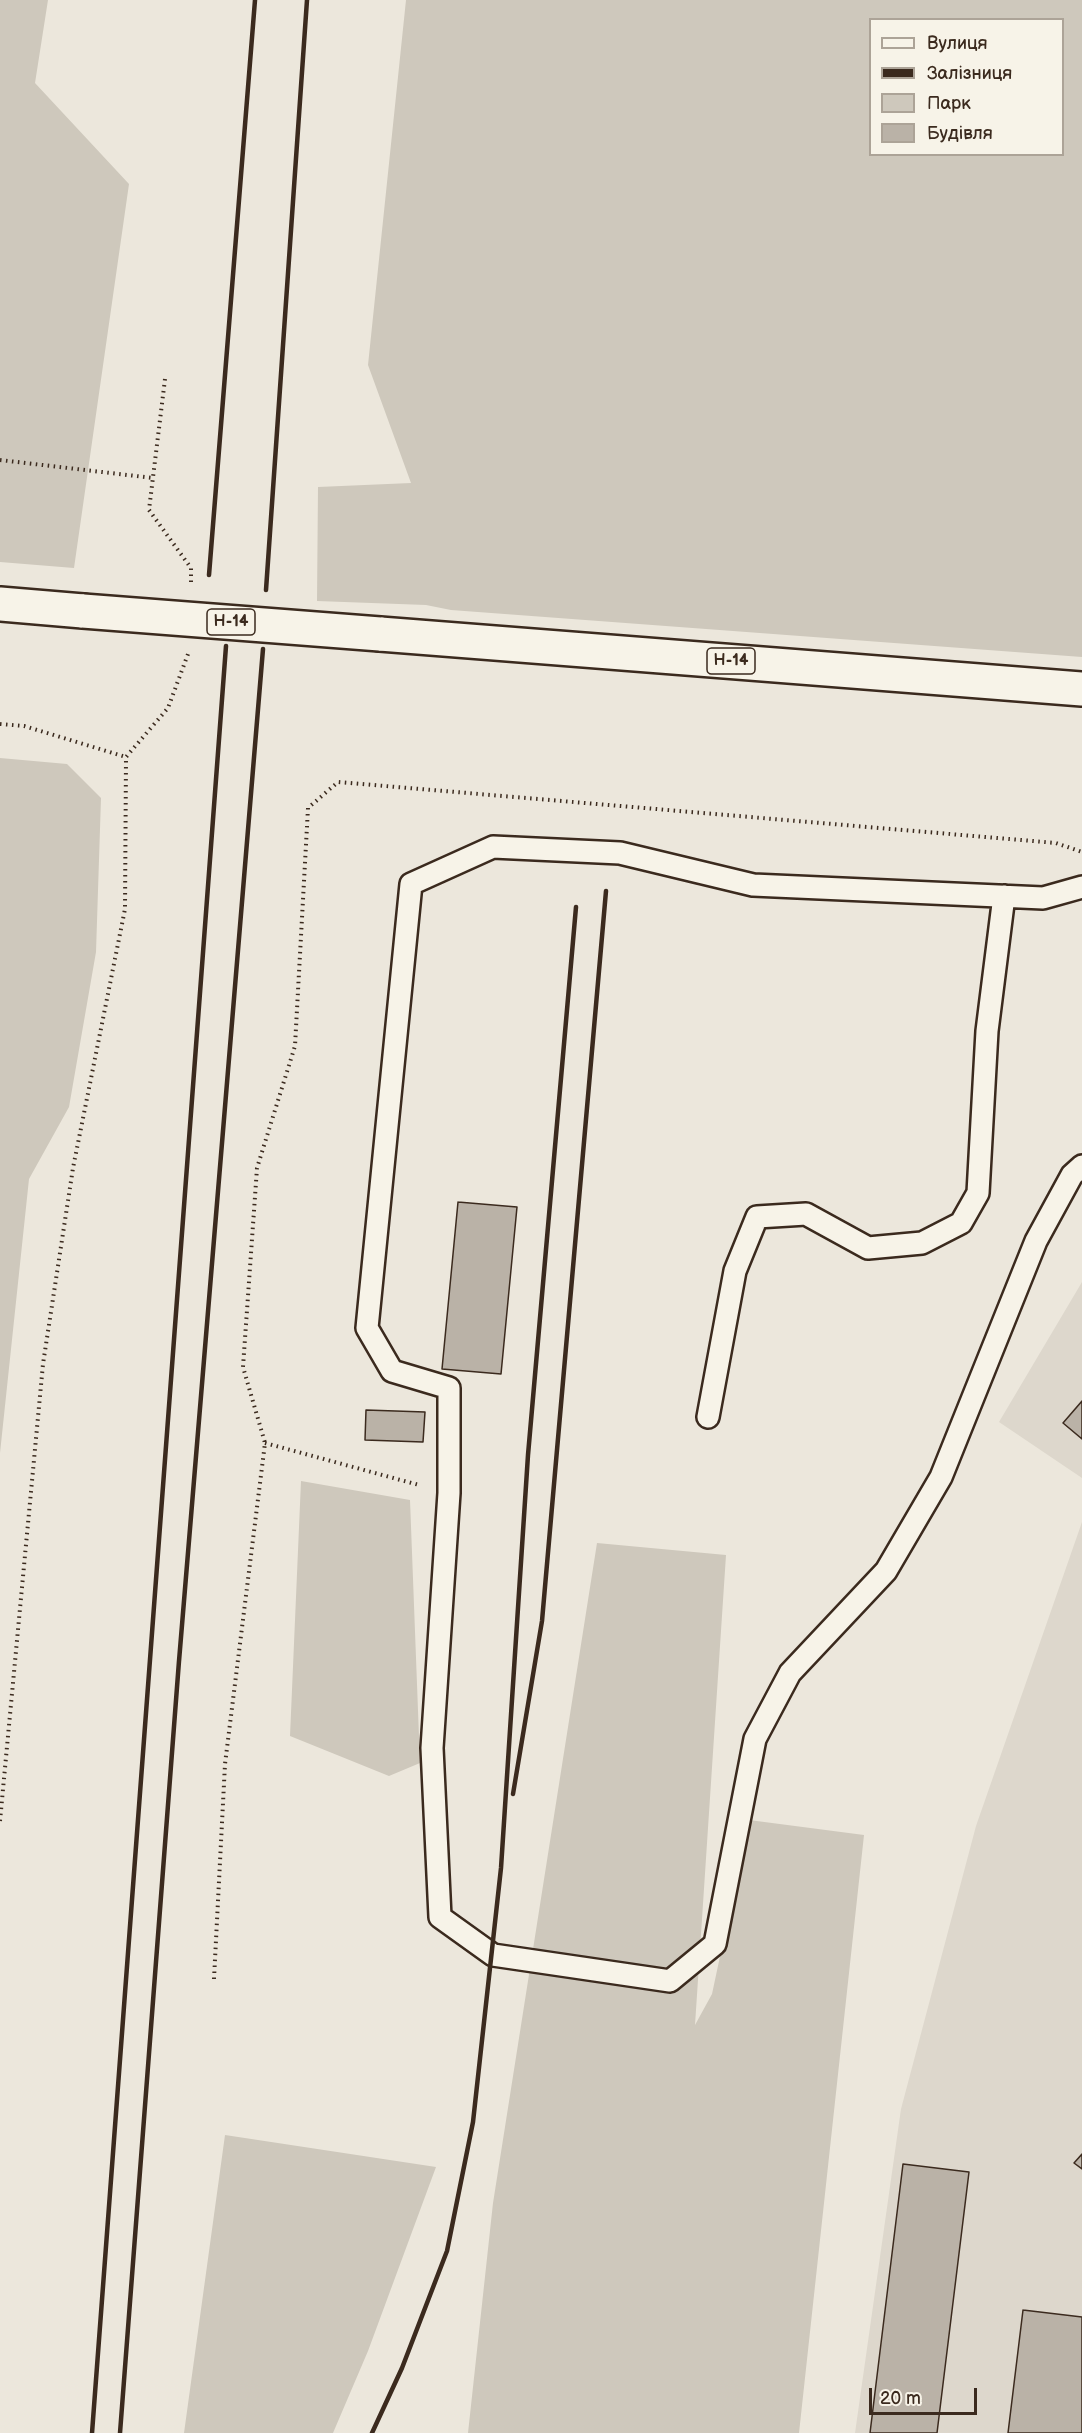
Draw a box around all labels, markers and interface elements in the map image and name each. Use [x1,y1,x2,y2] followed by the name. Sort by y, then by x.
[869,18,1064,156] legend
[927,33,988,54] text: Вулиця
[927,63,1012,84] text: Залізниця
[927,93,971,114] text: Парк
[927,123,993,144] text: Будівля
[207,609,255,635] road number: Н-14
[707,648,755,674] road number: Н-14
[872,2376,980,2414] scale bar
[880,2388,921,2409] text: 20 m

